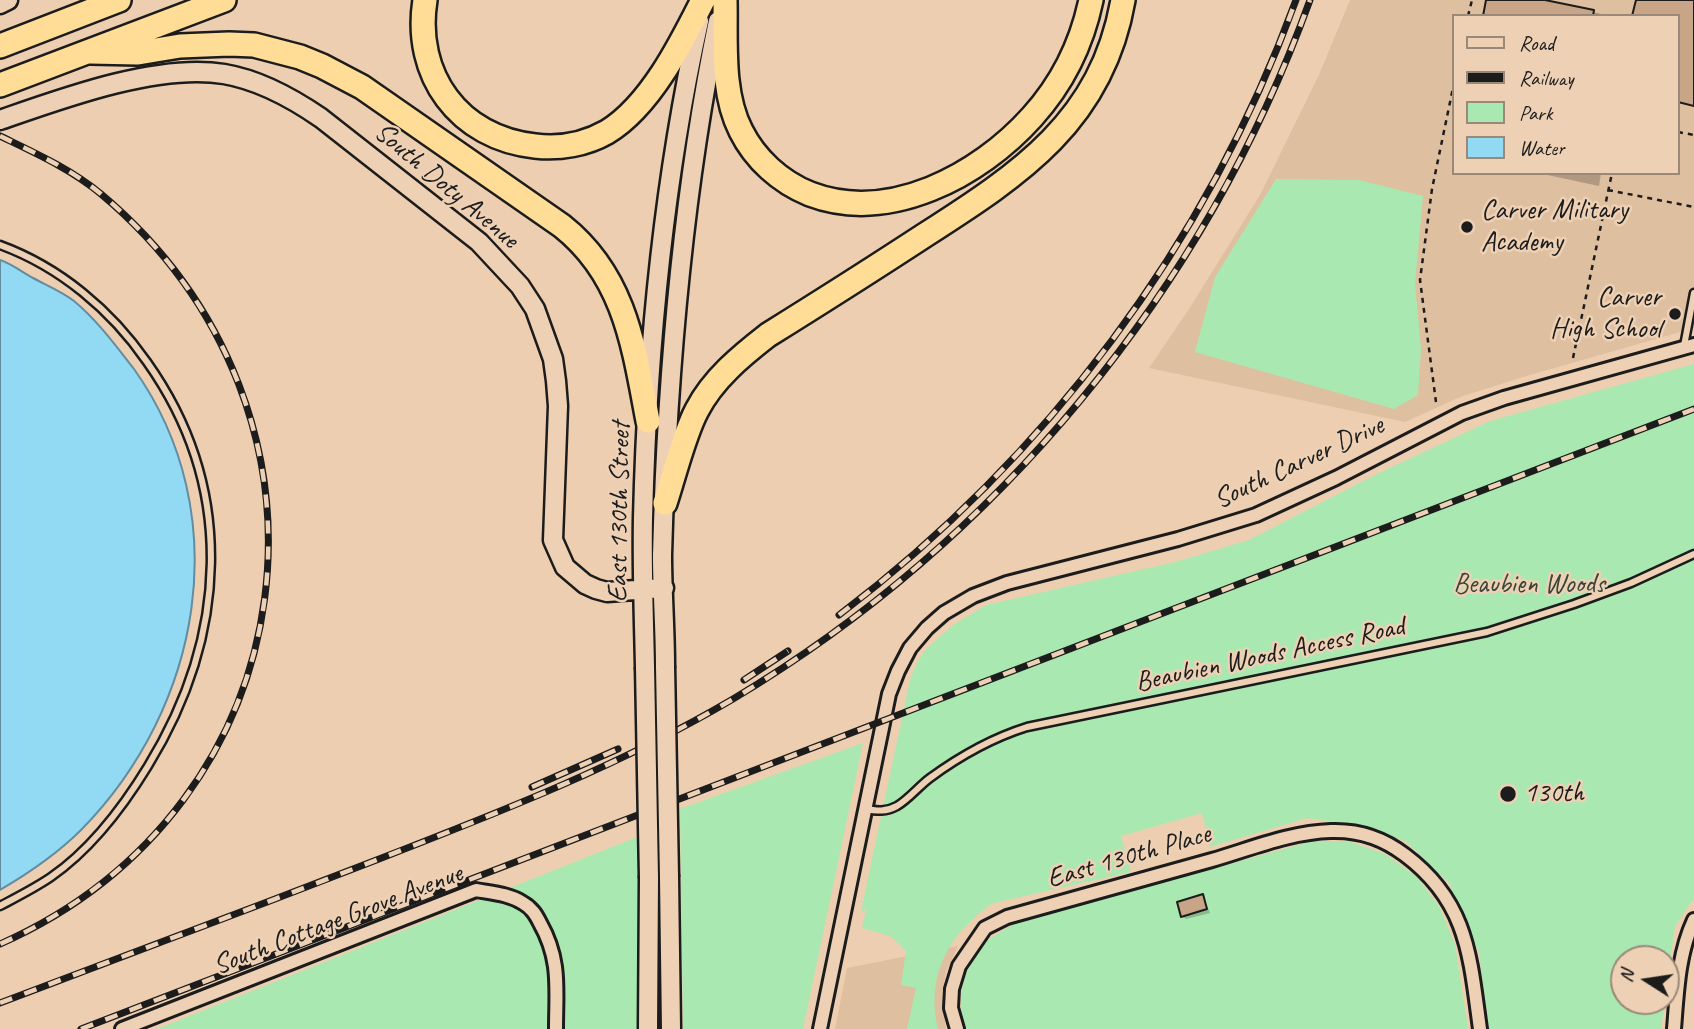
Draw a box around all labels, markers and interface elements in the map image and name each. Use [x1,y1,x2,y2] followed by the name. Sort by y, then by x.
[1452,14,1680,175] legend
[1519,30,1554,56] text: Road
[1519,65,1573,91] text: Railway
[1519,100,1552,126] text: Park
[367,116,525,256] street label: South Doty Avenue
[1519,135,1565,161] text: Water
[1481,194,1628,260] place label: Carver Military Academy
[1459,219,1475,235] marker: Carver Military Academy
[1550,281,1661,347] place label: Carver High School
[1667,306,1683,322] marker: Carver High School
[1209,409,1389,517] street label: South Carver Drive
[602,422,638,602] street label: East 130th Street
[1453,568,1605,602] park label: Beaubien Woods
[1132,610,1408,700] street label: Beaubien Woods Access Road
[1524,777,1584,811] place label: 130th
[1498,784,1518,804] marker: 130th
[1043,818,1215,896] street label: East 130th Place
[209,857,467,983] street label: South Cottage Grove Avenue
[1610,945,1680,1015] north arrow
[1613,968,1639,984] text: N

